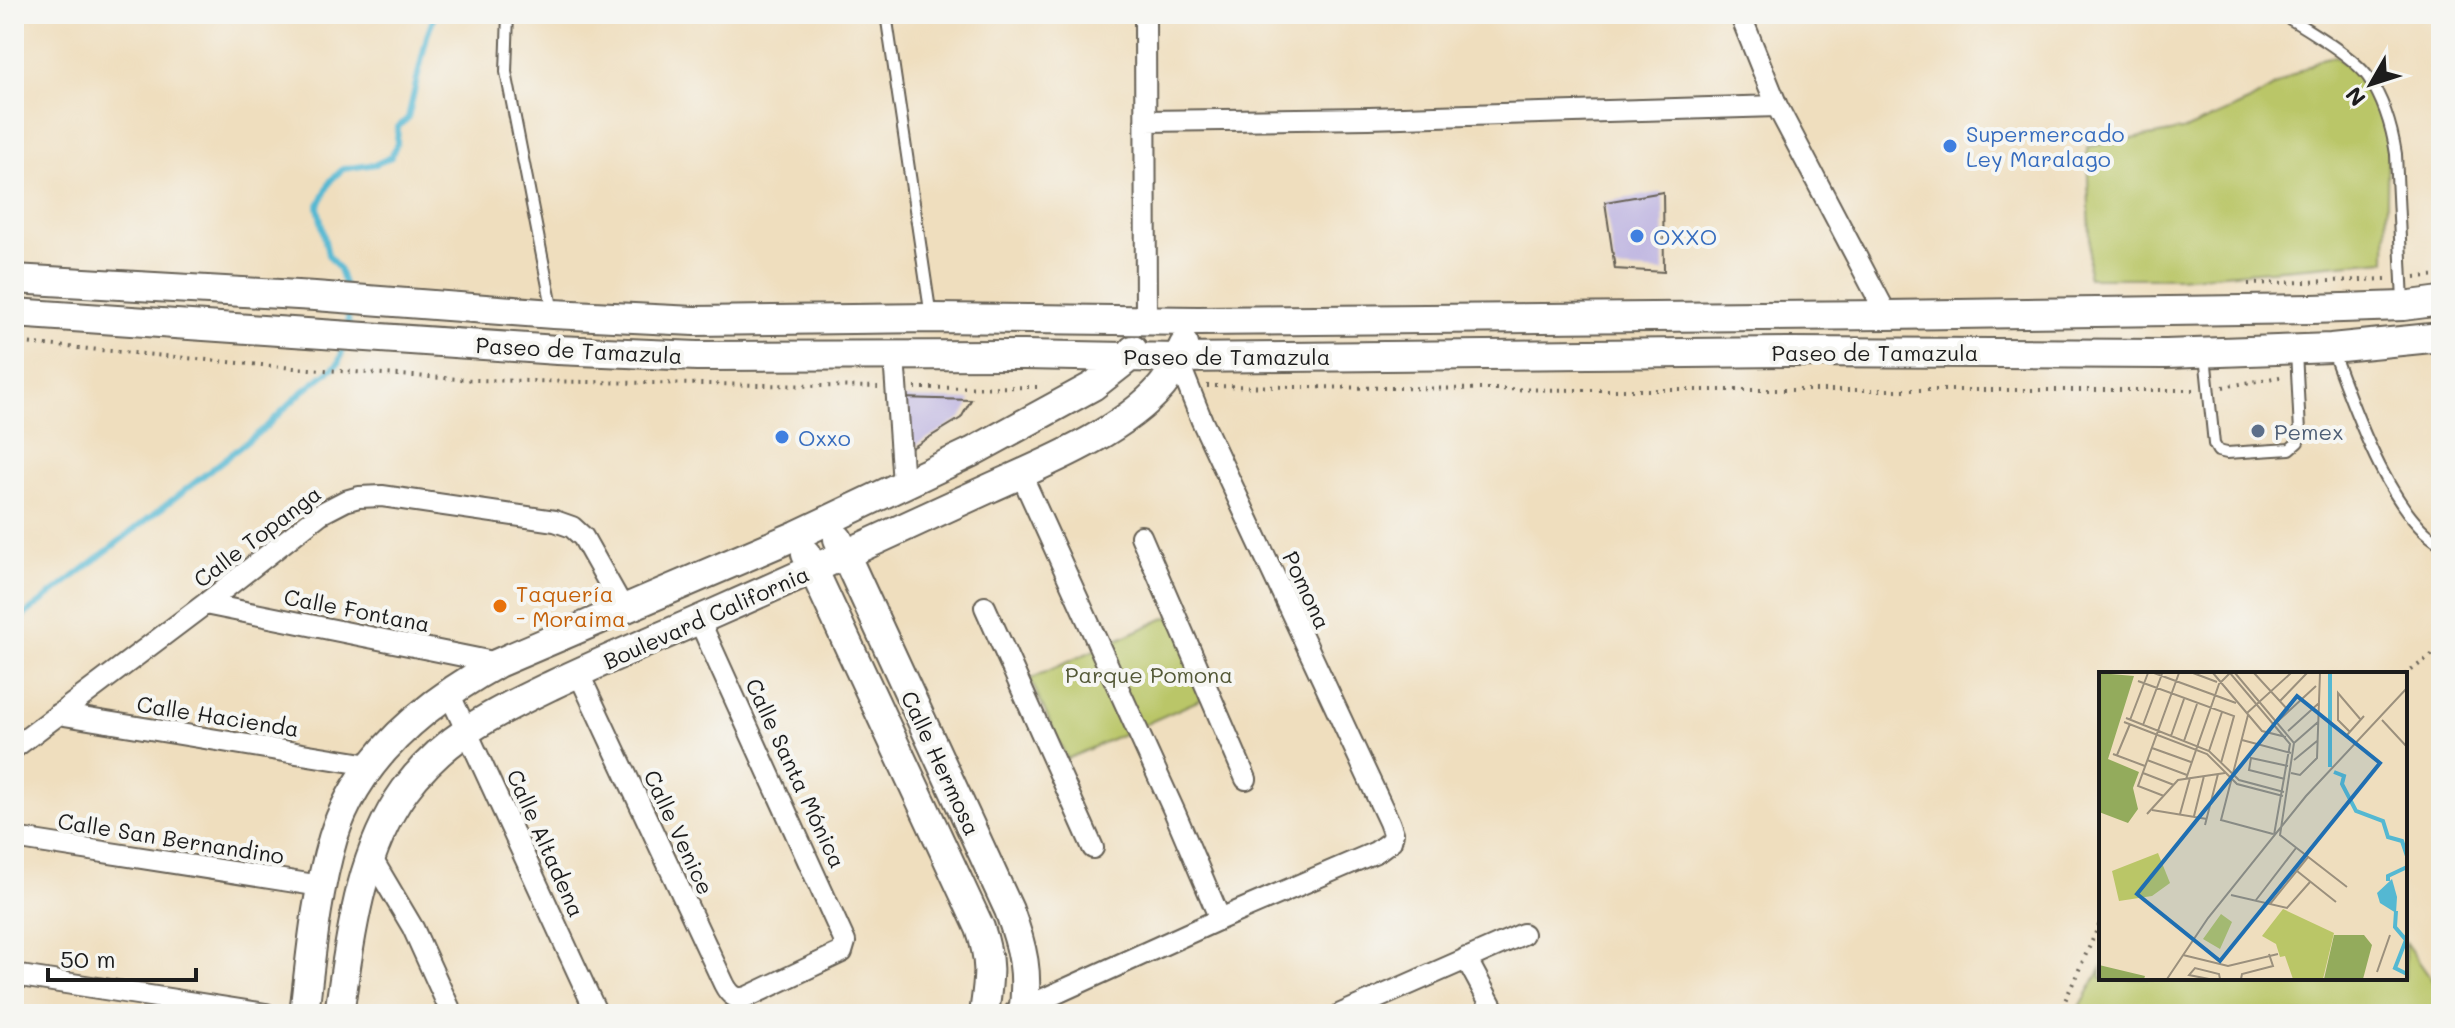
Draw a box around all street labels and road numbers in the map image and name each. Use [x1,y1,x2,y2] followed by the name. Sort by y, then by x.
[475,330,683,370] street label: Paseo de Tamazula
[1772,338,1978,367] street label: Paseo de Tamazula
[1124,342,1330,371] street label: Paseo de Tamazula
[187,479,327,593] street label: Calle Topanga
[1276,546,1338,634] street label: Pomona
[599,559,813,675] street label: Boulevard California
[282,582,432,638] street label: Calle Fontana
[739,674,853,872] street label: Calle Santa Mónica
[895,686,987,840] street label: Calle Hermosa
[135,689,301,743] street label: Calle Hacienda
[500,765,592,921] street label: Calle Altadena
[637,765,721,899] street label: Calle Venice
[56,806,286,870] street label: Calle San Bernandino

